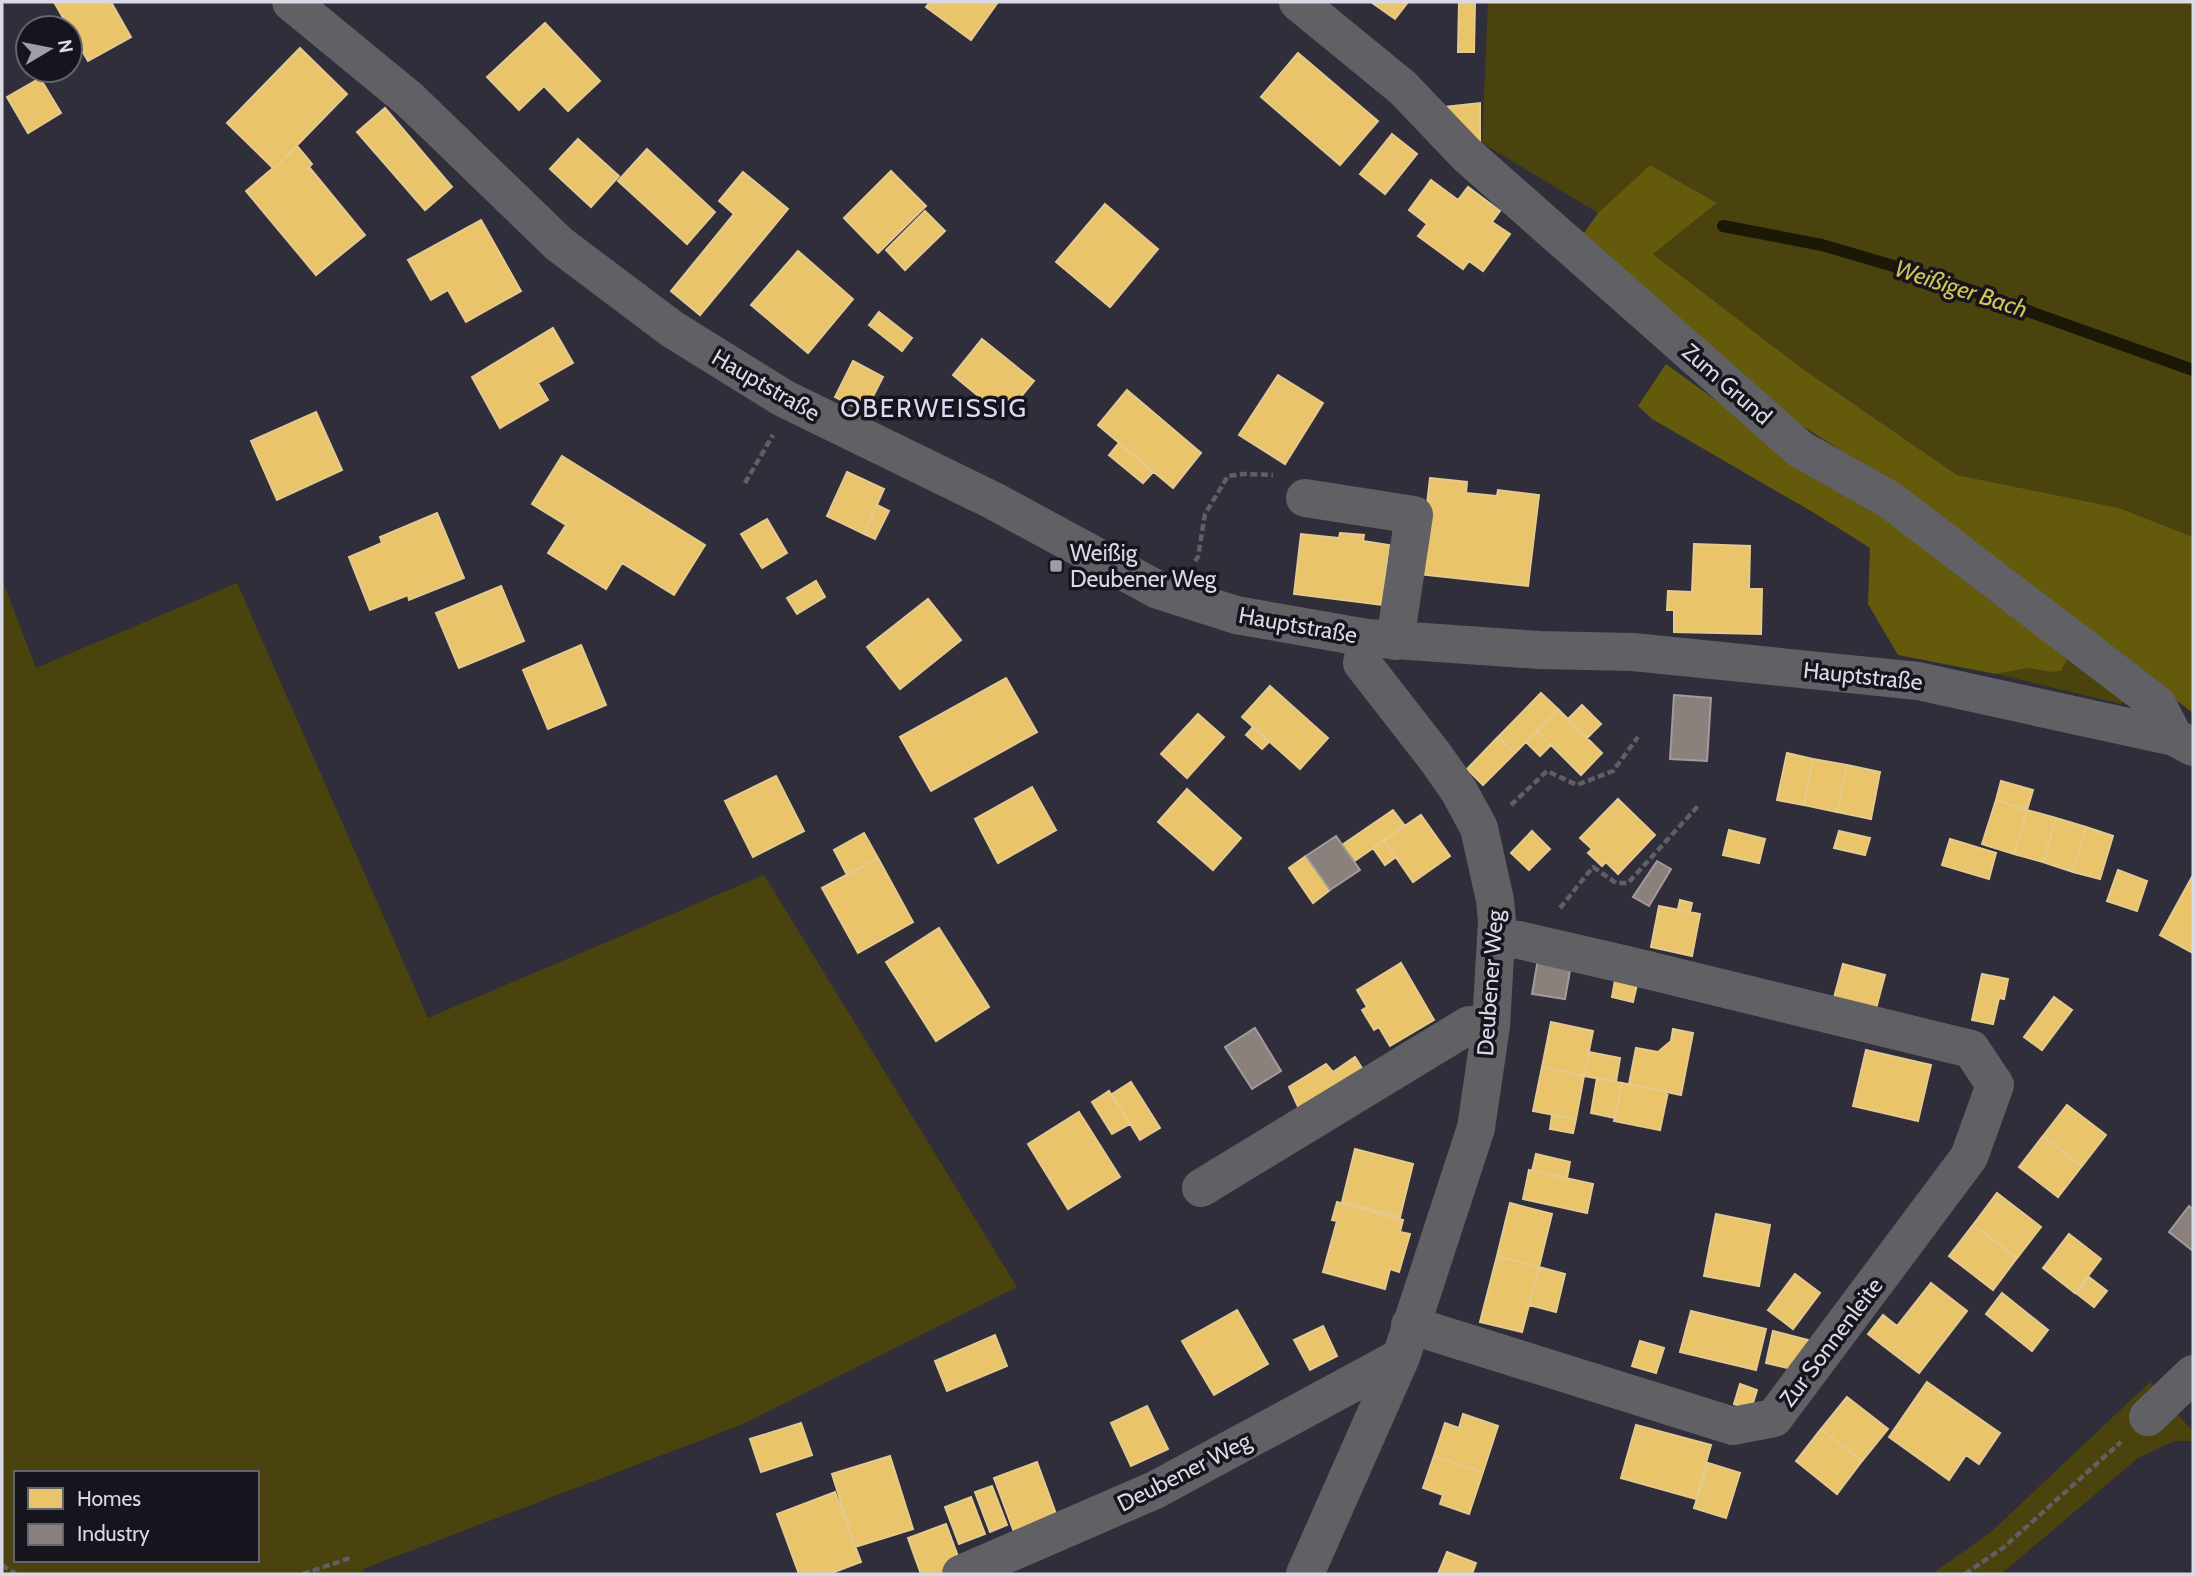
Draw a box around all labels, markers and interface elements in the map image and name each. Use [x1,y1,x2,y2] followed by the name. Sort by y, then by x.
[14,14,84,84] north arrow
[53,38,78,55] text: N
[1891,253,2031,324] water label: Weißiger Bach
[1676,337,1778,431] street label: Zum Grund
[707,343,825,427] street label: Hauptstraße
[840,392,1028,424] district label: OBERWEISSIG
[1070,539,1217,593] place label: Weißig Deubener Weg
[1048,558,1064,574] marker: Weißig Deubener Weg
[1237,601,1360,649] street label: Hauptstraße
[1802,656,1924,696] street label: Hauptstraße
[1471,909,1509,1057] street label: Deubener Weg
[1773,1272,1889,1412] street label: Zur Sonnenleite
[1113,1426,1256,1518] street label: Deubener Weg
[14,1471,259,1562] legend
[77,1486,141,1511] text: Homes
[77,1521,150,1546] text: Industry

